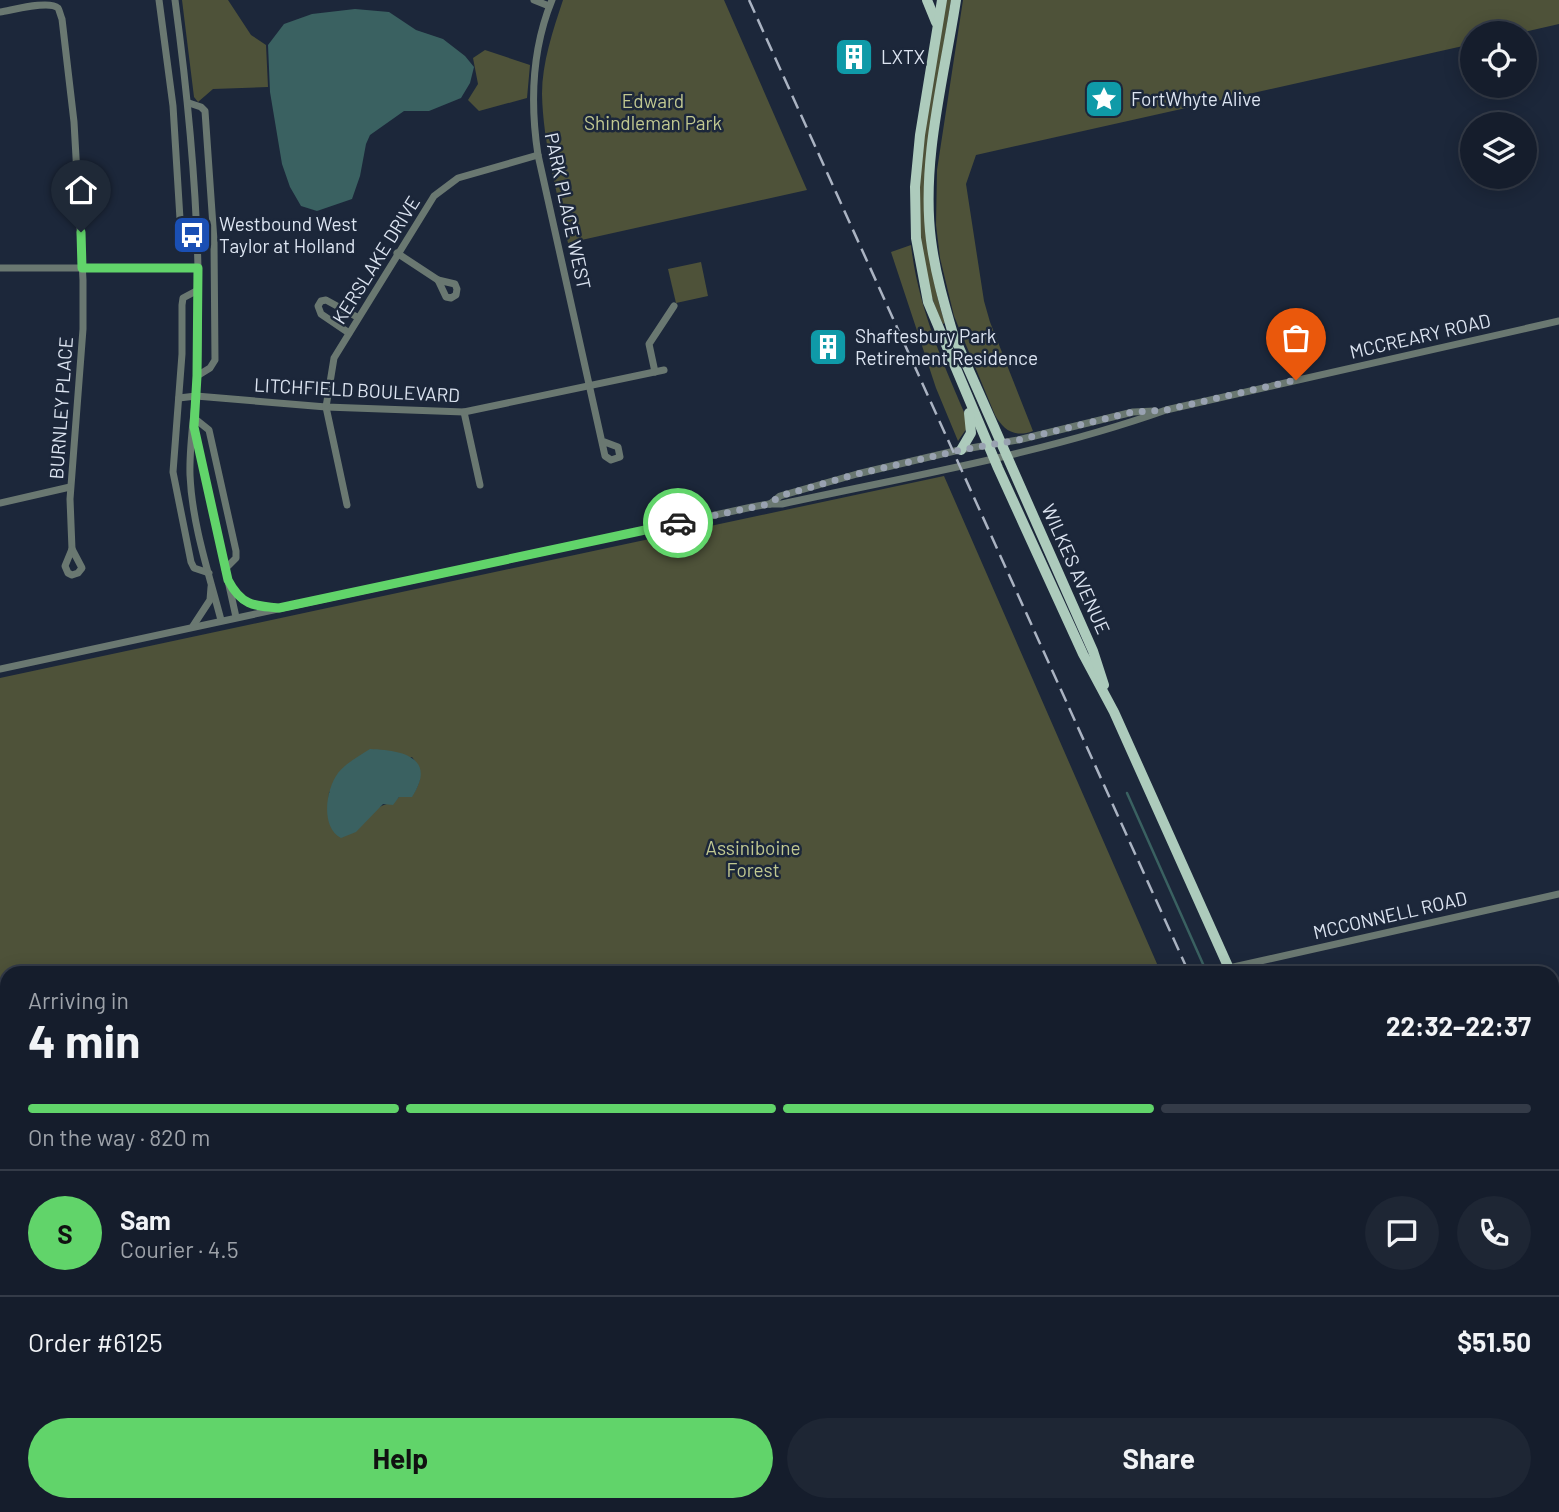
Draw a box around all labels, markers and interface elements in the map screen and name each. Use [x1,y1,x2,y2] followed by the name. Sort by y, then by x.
[1460,21,1537,189] map controls
[1460,21,1537,98] button: locate
[833,36,875,78] building icon: LXTX
[881,45,925,68] place label: LXTX
[1083,78,1125,120] place icon: FortWhyte Alive
[1131,87,1261,110] place label: FortWhyte Alive
[584,89,722,134] park label: Edward Shindleman Park
[1460,112,1537,189] button: layers
[541,130,596,291] street label: PARK PLACE WEST
[51,160,111,232] pin
[62,171,100,209] icon: home
[327,191,424,328] street label: KERSLAKE DRIVE
[219,212,358,257] place label: Westbound West Taylor at Holland
[171,214,213,256] bus stop icon: Westbound West Taylor at Holland
[1266,308,1326,380] pin
[1347,308,1493,363] street label: MCCREARY ROAD
[1277,319,1315,357] icon: bag
[855,324,1038,369] place label: Shaftesbury Park Retirement Residence
[807,326,849,368] building icon: Shaftesbury Park Retirement Residence
[44,336,77,480] street label: BURNLEY PLACE
[254,373,460,406] street label: LITCHFIELD BOULEVARD
[643,488,713,558] courier
[1037,500,1115,637] street label: WILKES AVENUE
[659,504,697,542] icon: car
[705,836,801,881] park label: Assiniboine Forest
[1311,886,1469,943] street label: MCCONNELL ROAD
[28,986,129,1014] text: Arriving in
[1386,1010,1531,1041] text: 22:32–22:37
[28,1012,140,1067] text: 4 min
[28,1123,210,1151] text: On the way · 820 m
[1365,1196,1439,1270] button: chat
[1457,1196,1531,1270] button: phone
[120,1204,171,1235] text: Sam
[57,1218,73,1249] text: S
[120,1235,239,1263] text: Courier · 4.5
[28,1326,163,1357] text: Order #6125
[1457,1326,1531,1357] text: $51.50
[28,1418,773,1498] button: Help
[787,1418,1531,1498] button: Share

